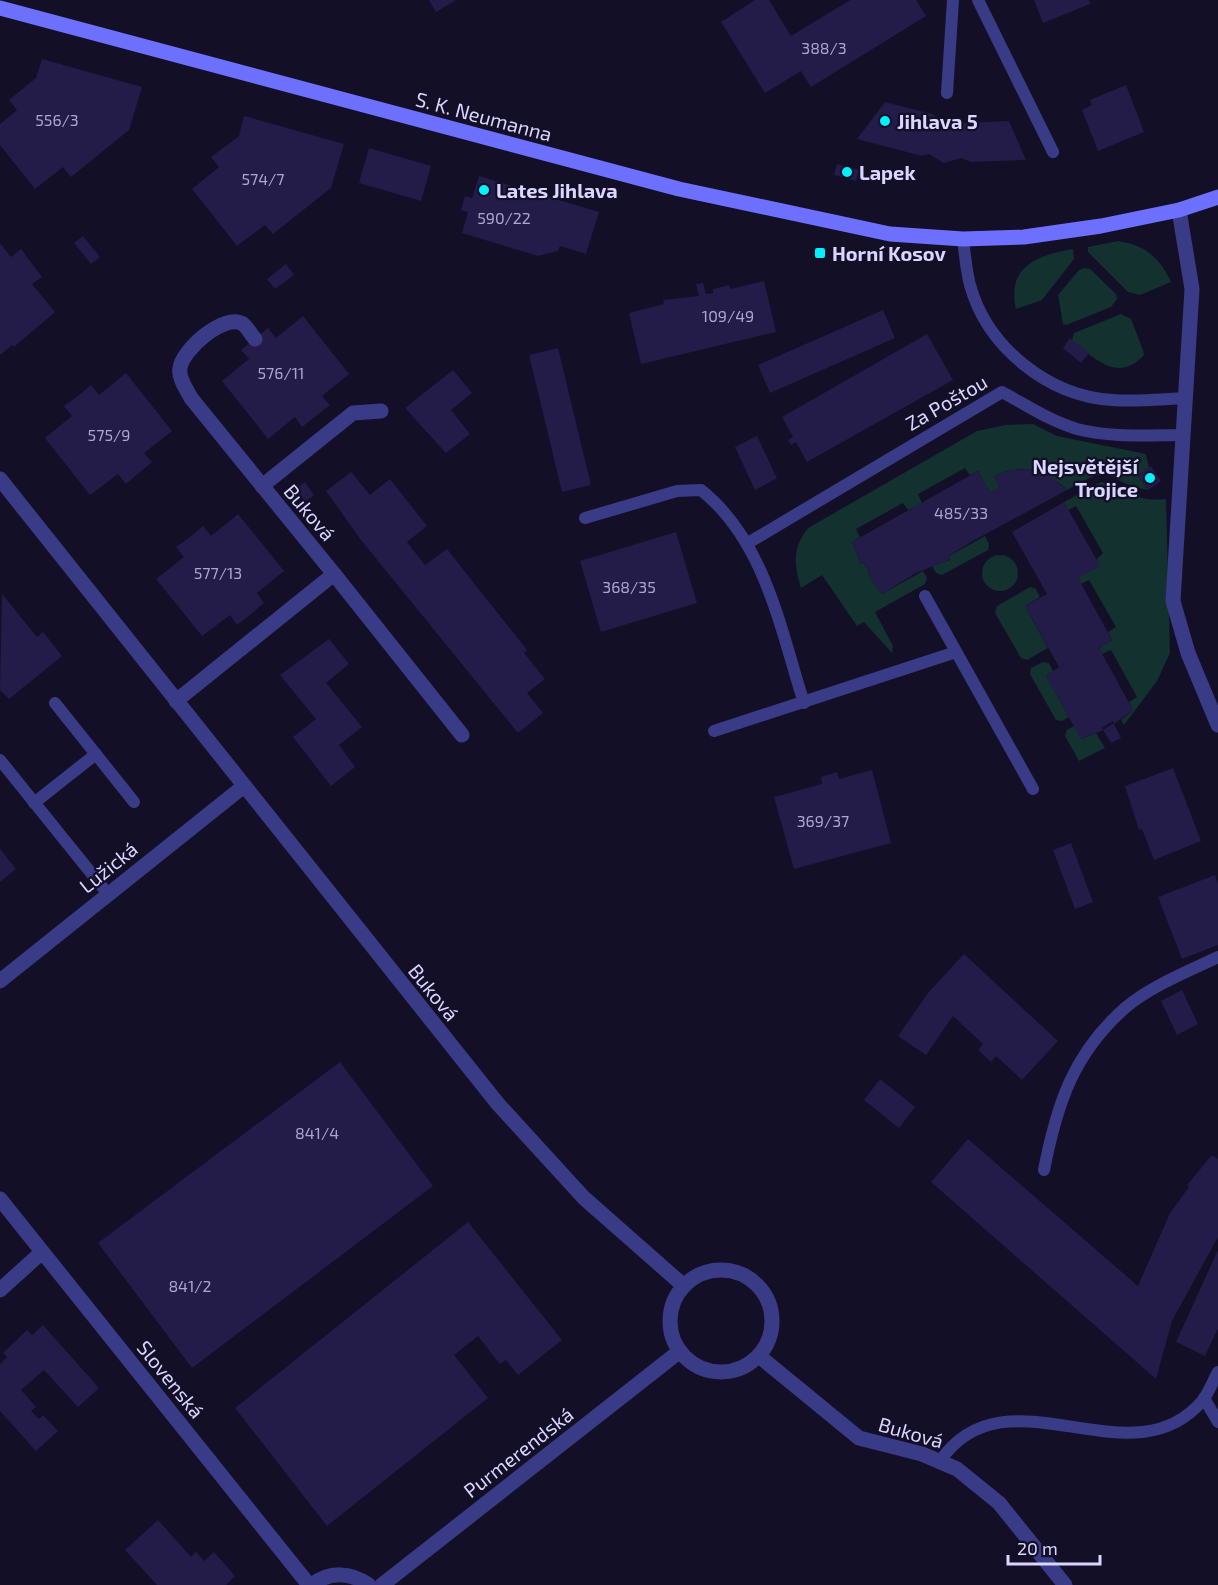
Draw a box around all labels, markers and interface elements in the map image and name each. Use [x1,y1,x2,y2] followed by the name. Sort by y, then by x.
[801,38,847,57] house number: 388/3
[413,86,555,146] street label: S. K. Neumanna
[897,109,978,133] place label: Jihlava 5
[35,110,79,129] house number: 556/3
[878,114,892,128] marker: Jihlava 5
[859,160,916,184] place label: Lapek
[840,165,854,179] marker: Lapek
[241,169,285,188] house number: 574/7
[496,178,618,202] place label: Lates Jihlava
[477,183,491,197] marker: Lates Jihlava
[477,208,531,227] house number: 590/22
[832,241,946,265] place label: Horní Kosov
[813,246,827,260] marker: Horní Kosov
[702,306,754,325] house number: 109/49
[258,363,304,382] house number: 576/11
[901,369,991,435] street label: Za Poštou
[88,425,130,444] house number: 575/9
[1033,454,1139,501] place label: Nejsvětější Trojice
[1143,471,1157,485] marker: Nejsvětější Trojice
[279,479,341,545] street label: Buková
[934,503,988,522] house number: 485/33
[194,563,242,582] house number: 577/13
[602,577,656,596] house number: 368/35
[797,811,849,830] house number: 369/37
[74,836,142,898] street label: Lužická
[404,959,464,1025] street label: Buková
[295,1123,339,1142] house number: 841/4
[168,1276,212,1295] house number: 841/2
[133,1335,209,1423] street label: Slovenská
[458,1402,578,1502] street label: Purmerendská
[876,1411,946,1453] street label: Buková
[1008,1528,1100,1566] scale bar
[1017,1537,1058,1559] text: 20 m

